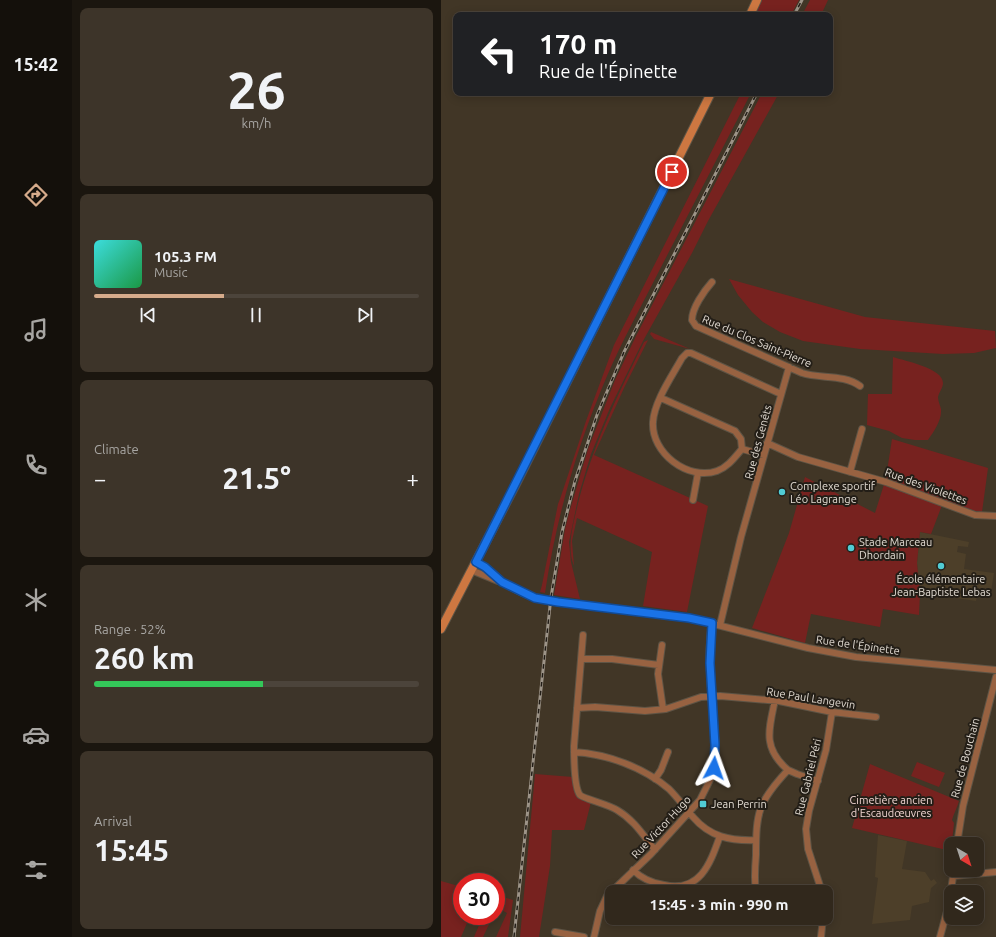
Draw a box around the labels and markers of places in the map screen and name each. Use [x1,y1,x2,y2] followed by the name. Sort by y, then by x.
[655,155,689,189] pin
[790,480,876,505] place label: Complexe sportif Léo Lagrange
[777,487,787,497] marker: Complexe sportif Léo Lagrange
[859,536,932,561] place label: Stade Marceau Dhordain
[846,543,856,553] marker: Stade Marceau Dhordain
[936,561,946,571] marker: École élémentaire Jean-Baptiste Lebas
[892,572,991,598] place label: École élémentaire Jean-Baptiste Lebas
[711,798,767,810] place label: Jean Perrin
[698,799,708,809] marker: Jean Perrin

